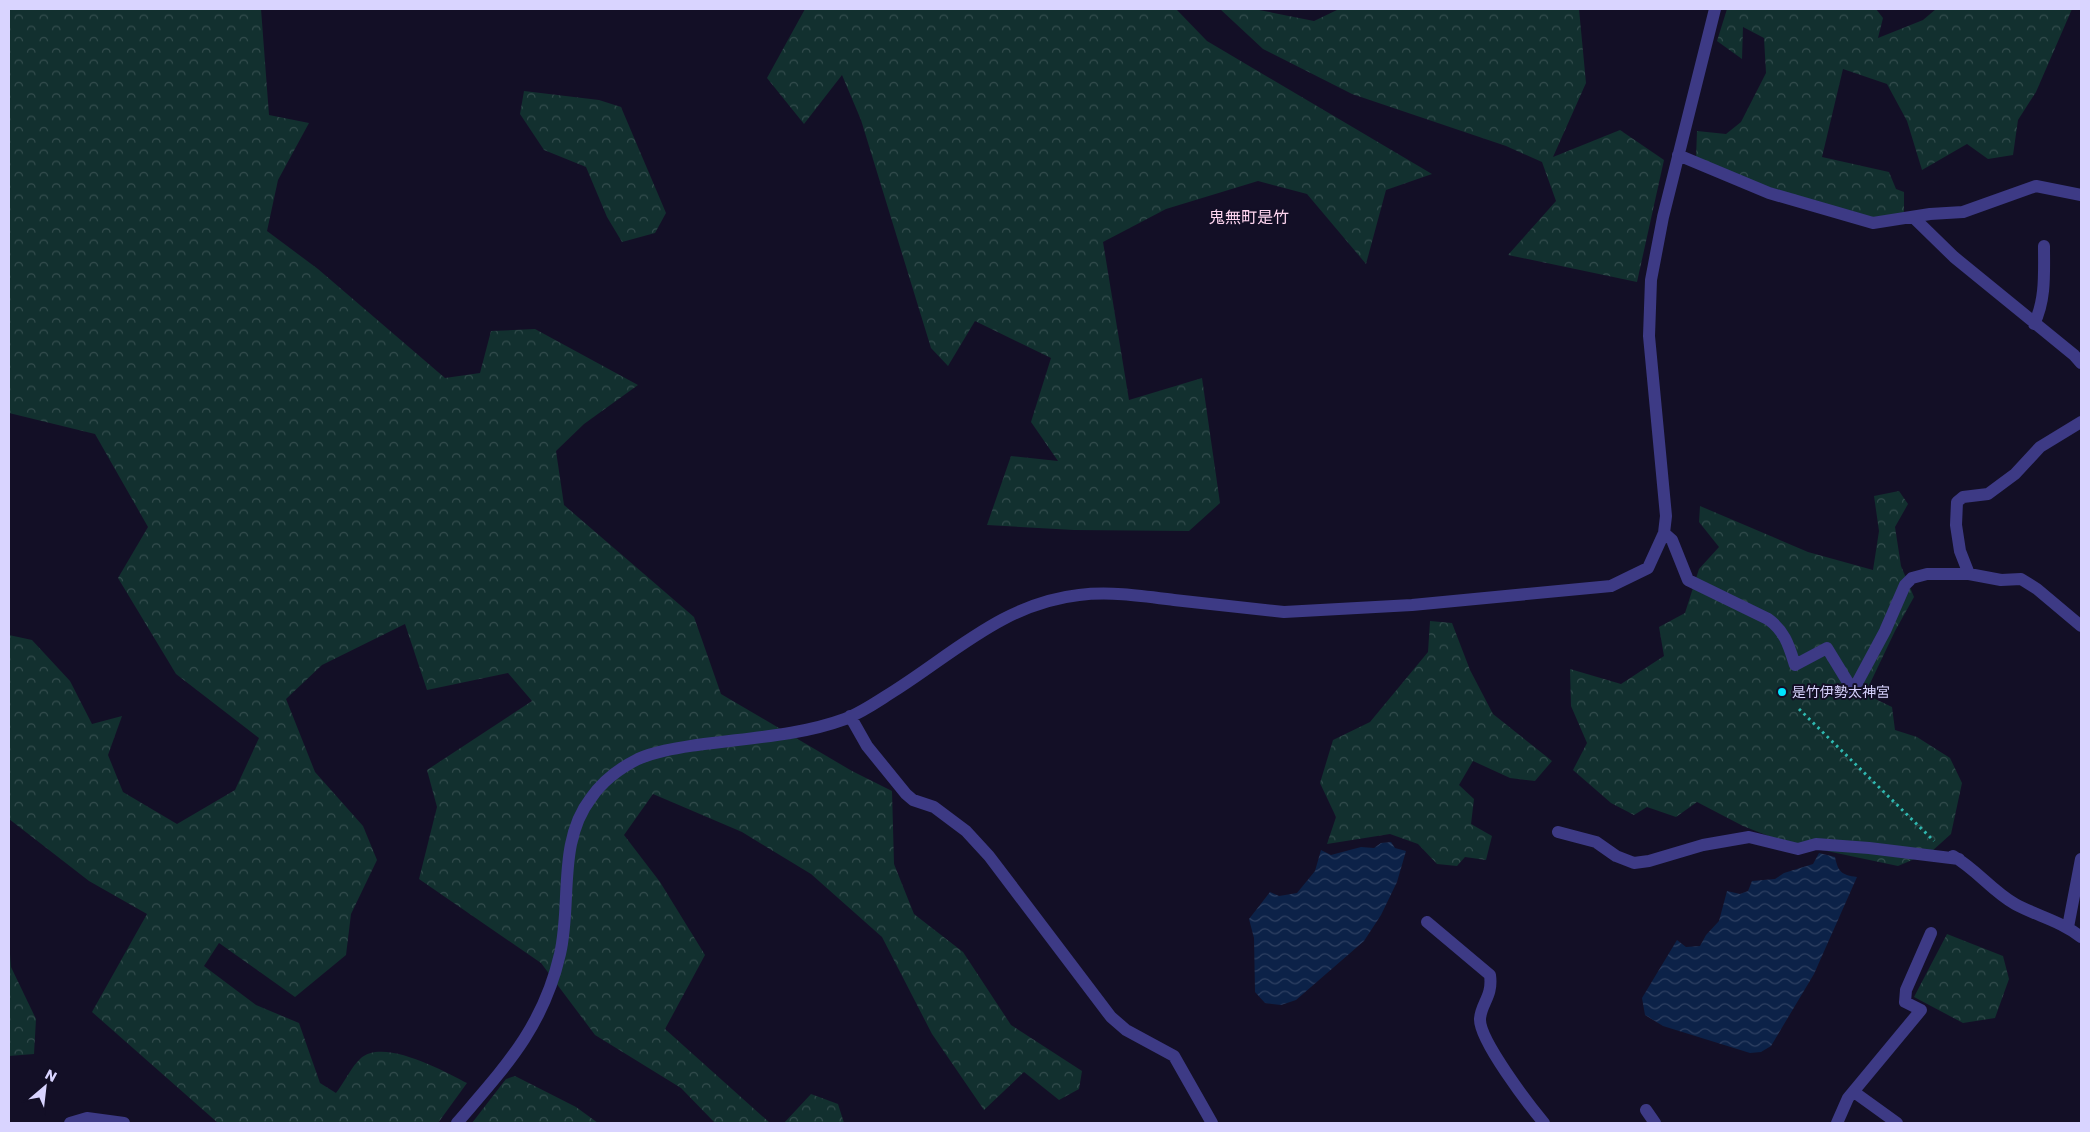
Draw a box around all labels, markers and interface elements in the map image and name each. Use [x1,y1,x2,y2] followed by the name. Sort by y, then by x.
[1209,206,1289,229] district label: 鬼無町是竹
[1792,682,1890,702] place label: 是竹伊勢太神宮
[1776,686,1788,698] marker: 是竹伊勢太神宮
[20,1062,70,1112] north arrow
[42,1064,60,1087] text: N

